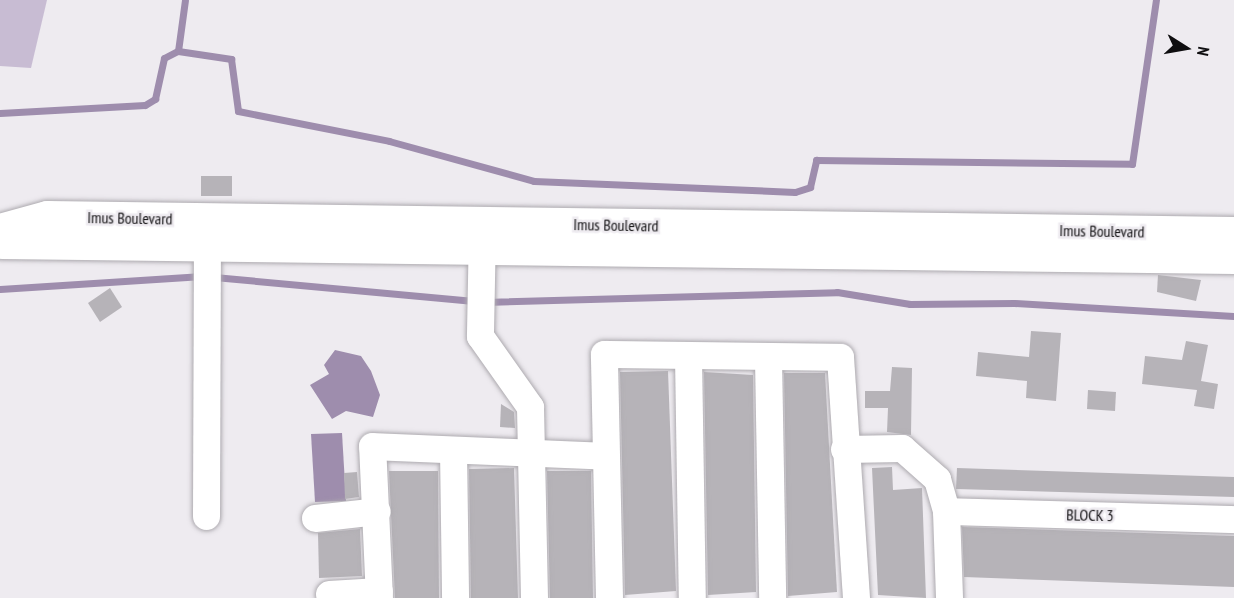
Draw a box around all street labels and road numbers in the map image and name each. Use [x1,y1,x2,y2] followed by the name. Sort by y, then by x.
[87,208,173,228] street label: Imus Boulevard
[573,215,659,235] street label: Imus Boulevard
[1059,221,1145,241] street label: Imus Boulevard
[1066,505,1114,525] street label: BLOCK 3

